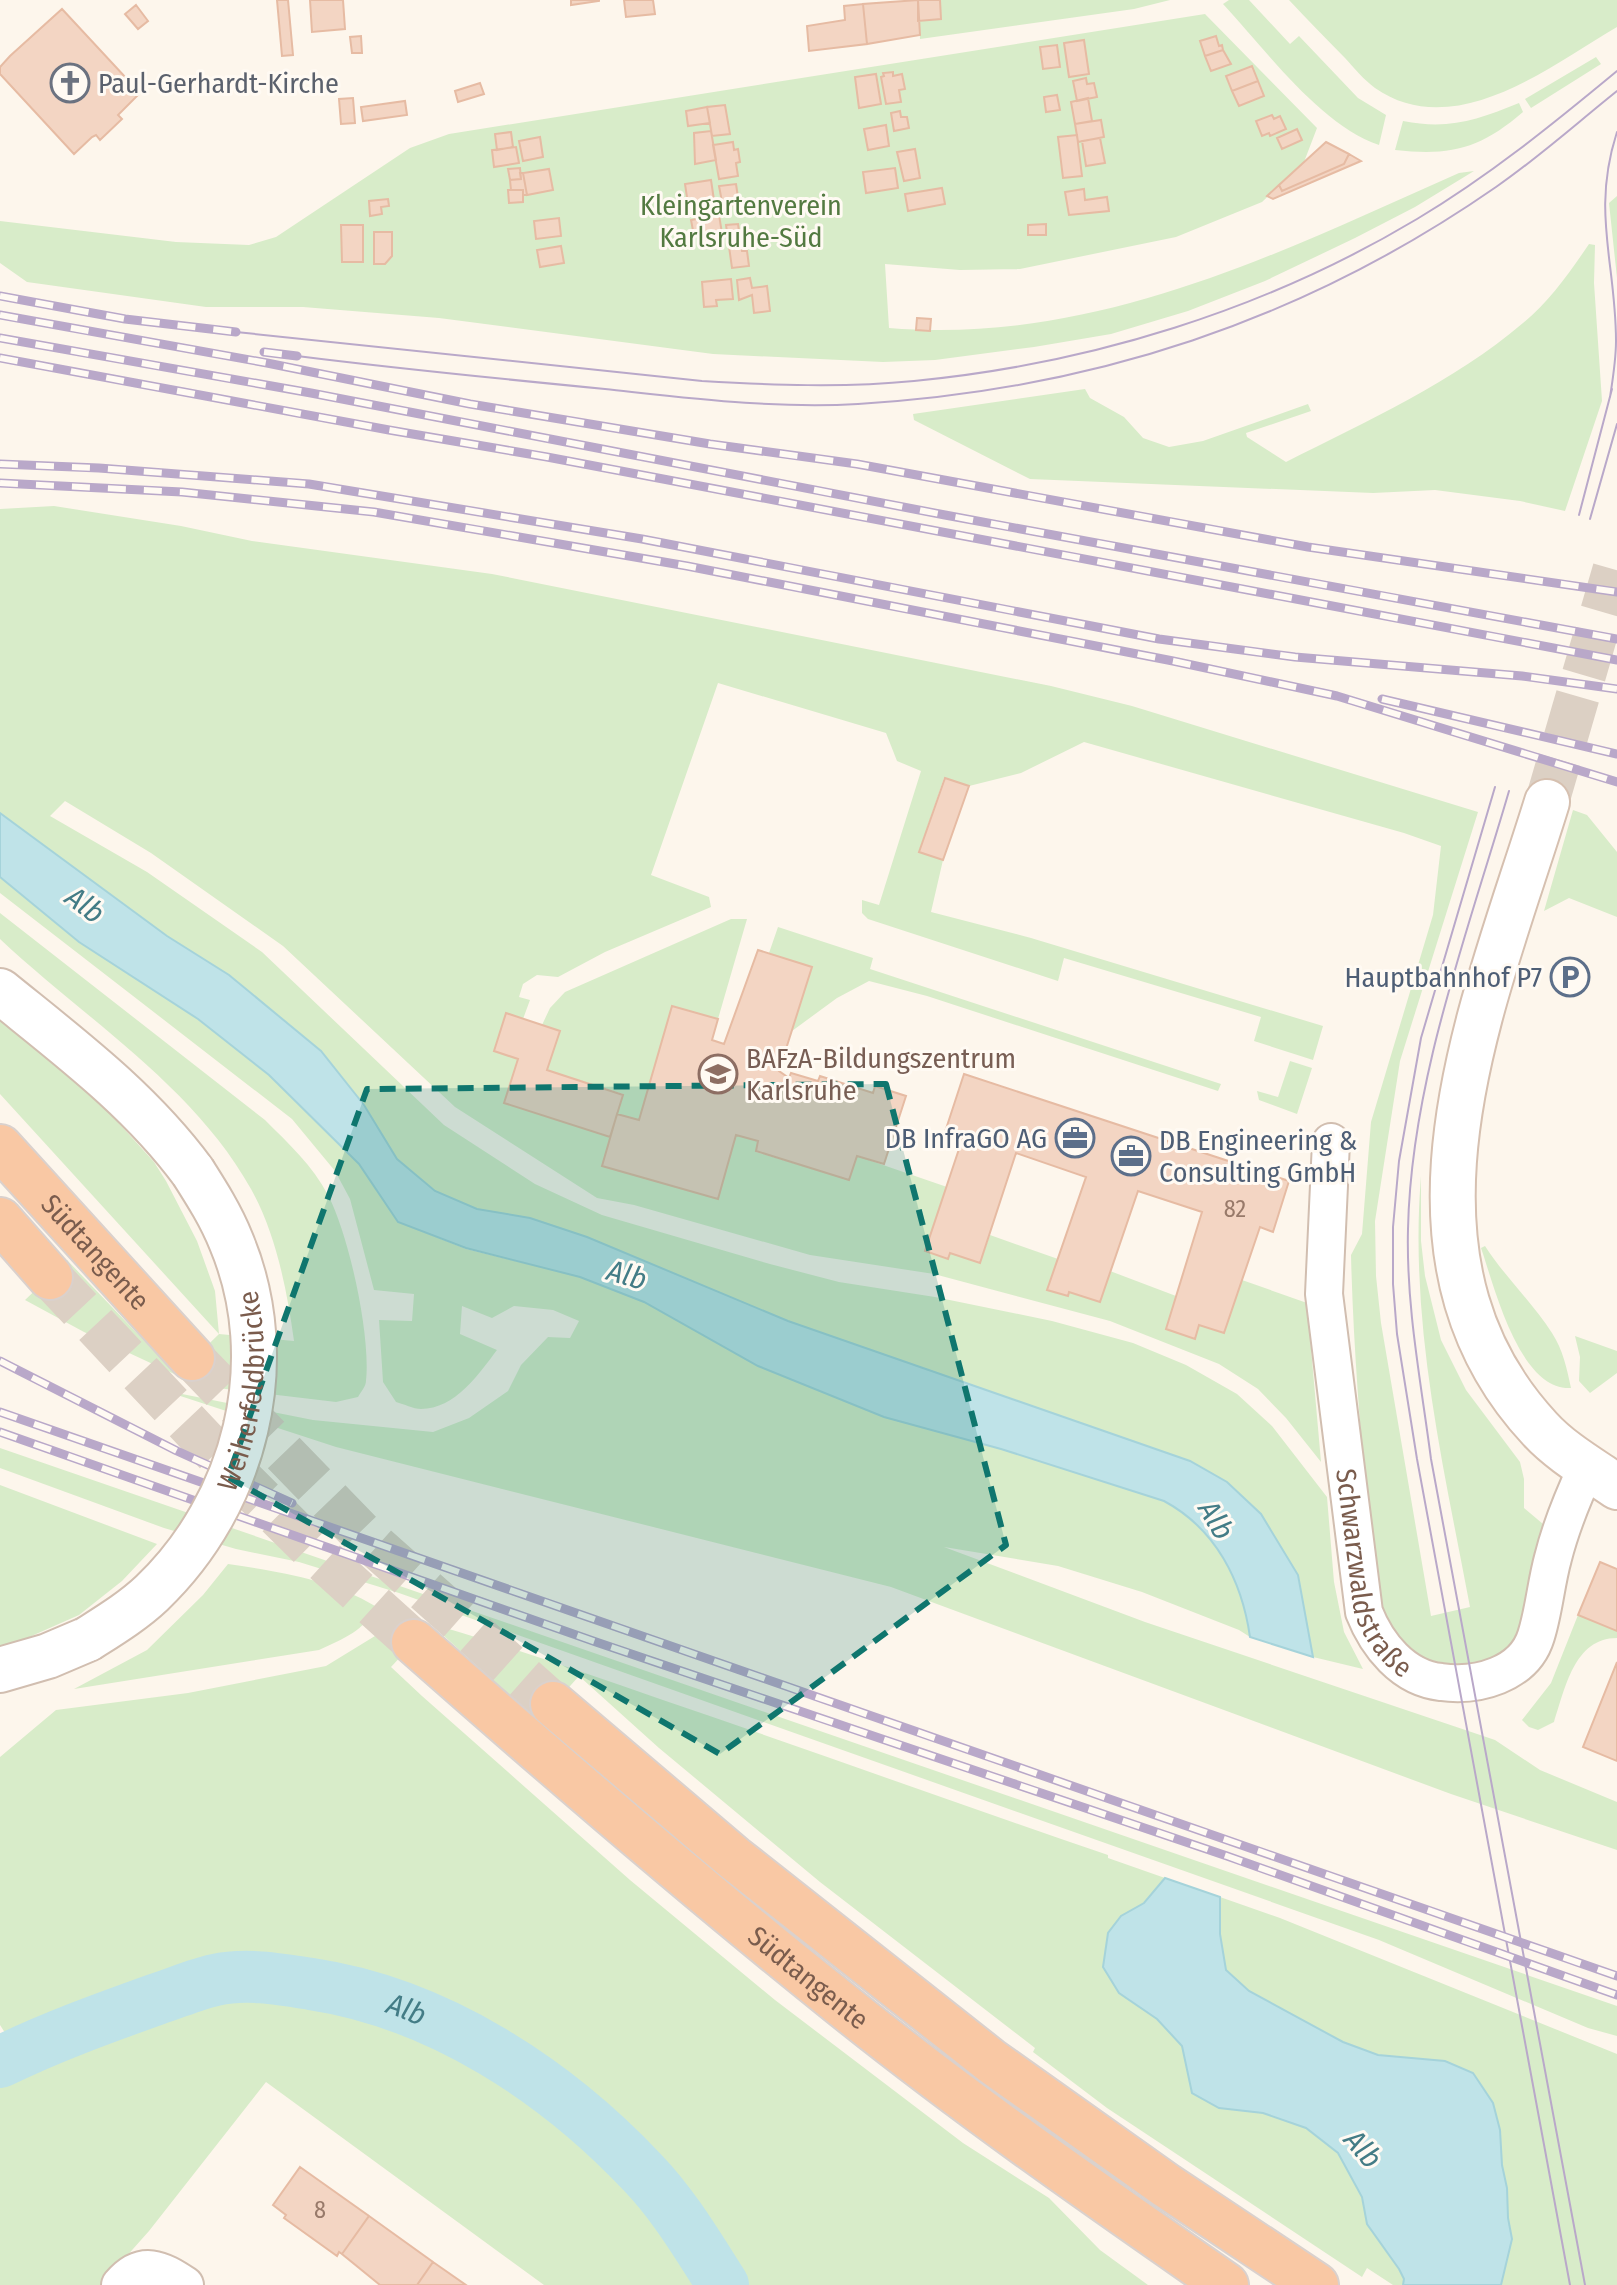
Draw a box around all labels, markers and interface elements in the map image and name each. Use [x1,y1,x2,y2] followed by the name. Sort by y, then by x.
[49,62,91,104] church icon: Paul-Gerhardt-Kirche
[98,67,339,100] place label: Paul-Gerhardt-Kirche
[640,189,842,254] park label: Kleingartenverein Karlsruhe-Süd
[58,878,112,931] water label: Alb
[1549,956,1591,998] parking icon: Hauptbahnhof P7
[1345,961,1542,994] place label: Hauptbahnhof P7
[746,1042,1016,1107] place label: BAFzA-Bildungszentrum Karlsruhe
[697,1053,739,1095] school or university icon: BAFzA-Bildungszentrum Karlsruhe
[1054,1117,1096,1159] office icon: DB InfraGO AG
[885,1122,1047,1155] place label: DB InfraGO AG
[1159,1124,1357,1189] place label: DB Engineering & Consulting GmbH
[1110,1135,1152,1177] office icon: DB Engineering & Consulting GmbH
[35,1187,157,1317] street label: Südtangente
[1224,1195,1246,1223] house number: 82
[602,1252,651,1298] water label: Alb
[210,1288,271,1495] street label: Weiherfeldbrücke
[1330,1467,1419,1684] street label: Schwarzwaldstraße
[1190,1493,1242,1546] water label: Alb
[742,1919,875,2036] street label: Südtangente
[381,1985,432,2033] water label: Alb
[1336,2122,1389,2176] water label: Alb
[314,2196,326,2224] house number: 8

